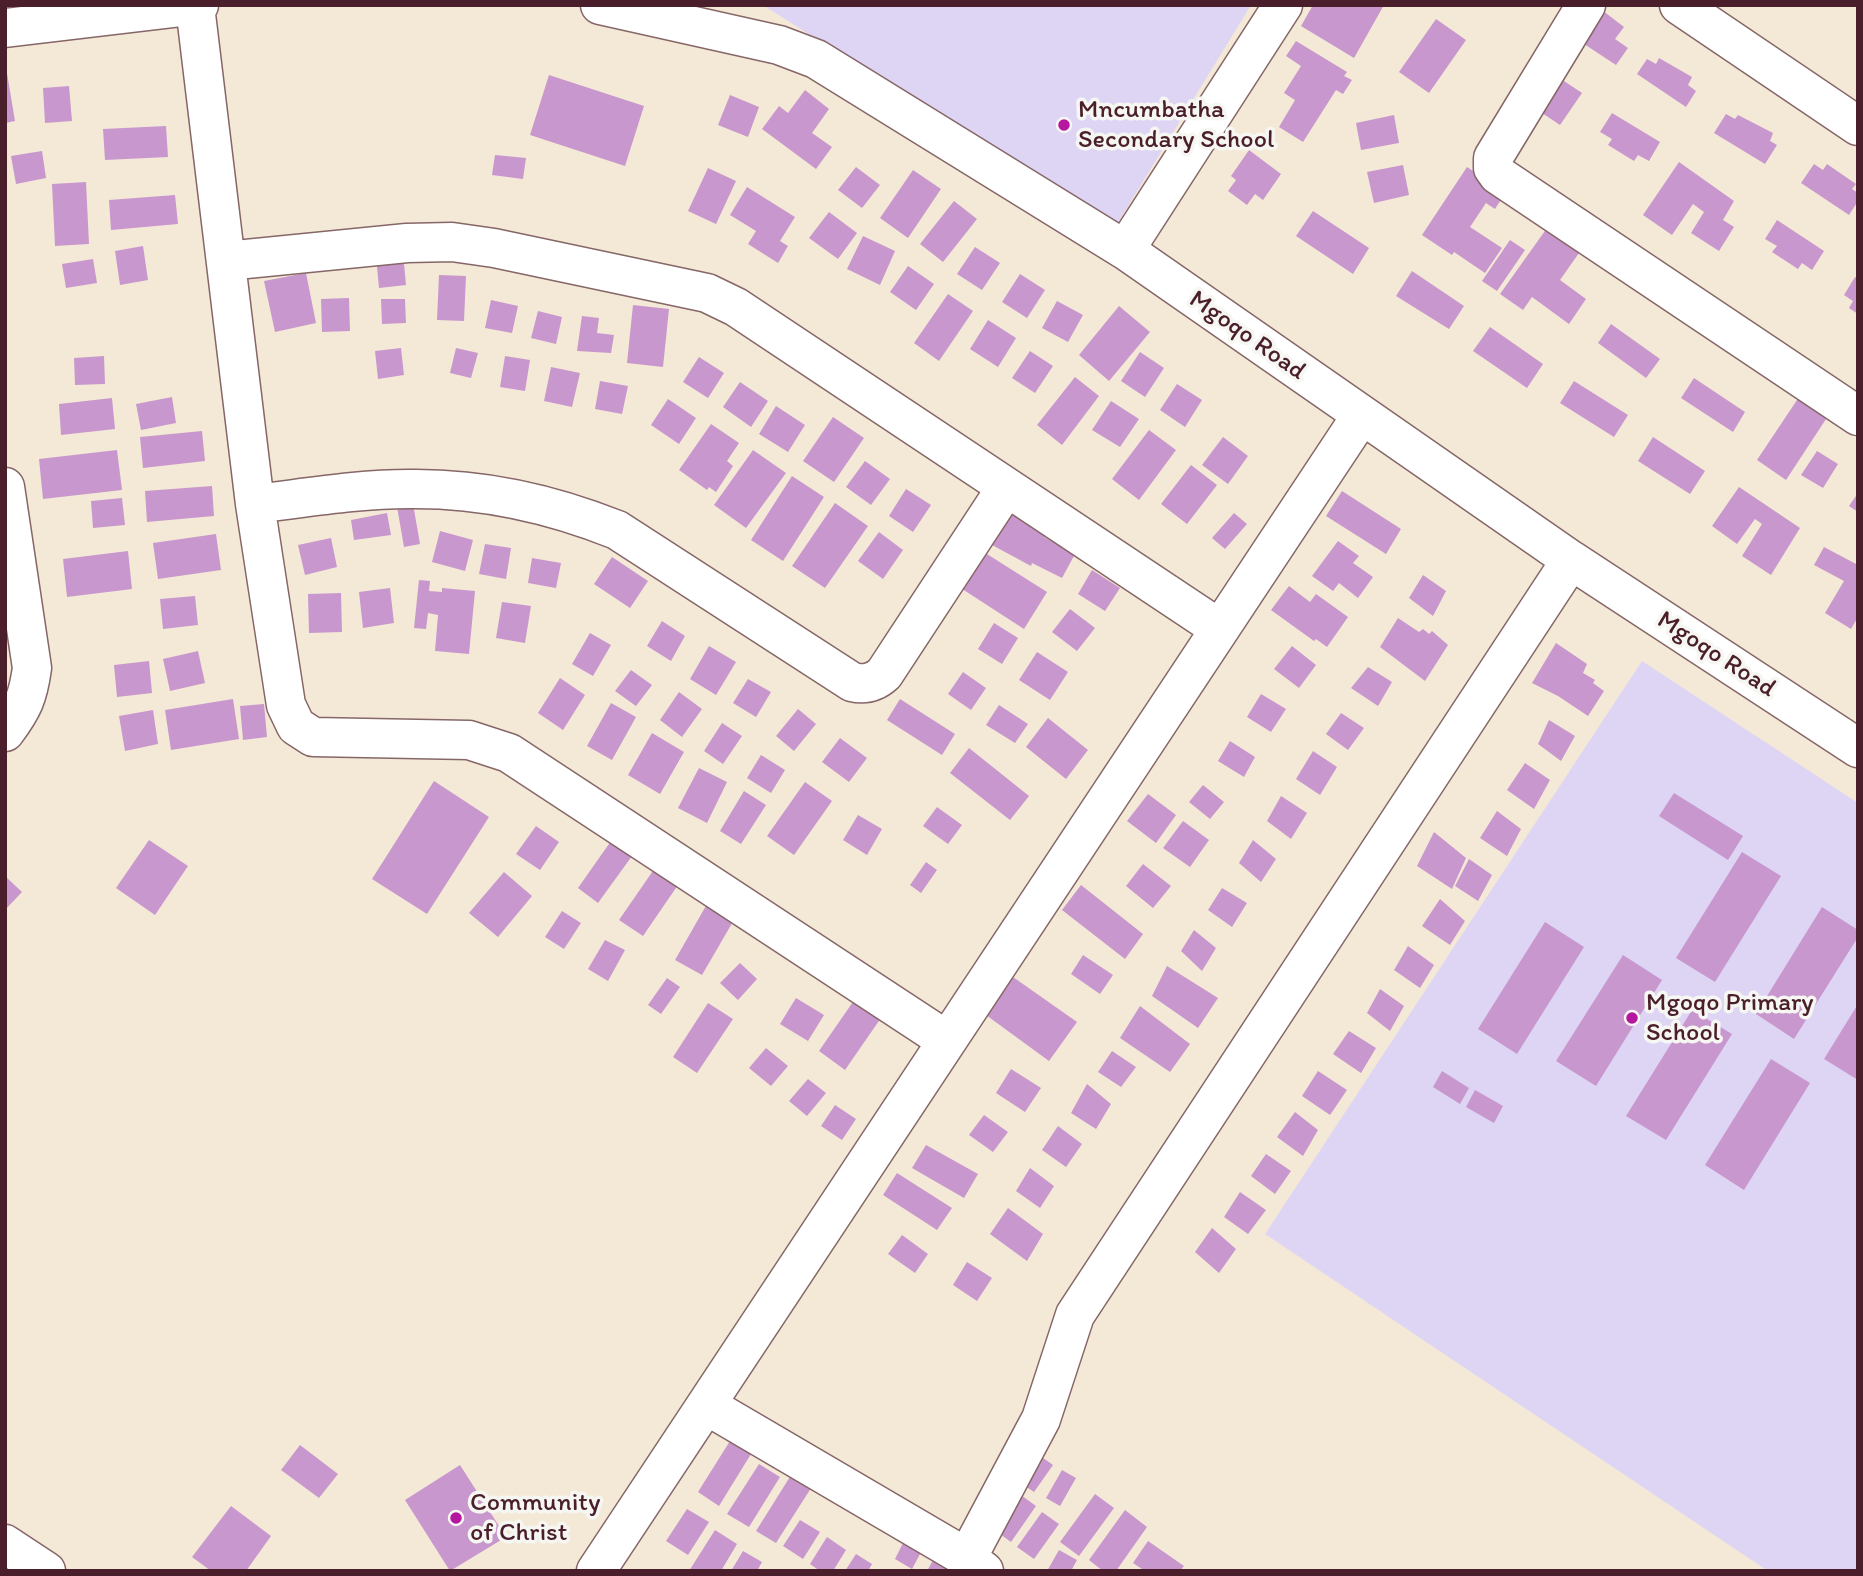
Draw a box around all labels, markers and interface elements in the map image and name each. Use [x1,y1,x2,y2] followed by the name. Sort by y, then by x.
[1078,94,1274,156] place label: Mncumbatha Secondary School
[1056,117,1072,133] marker: Mncumbatha Secondary School
[1183,284,1311,388] street label: Mgoqo Road
[1651,605,1781,705] street label: Mgoqo Road
[1646,987,1813,1048] place label: Mgoqo Primary School
[1624,1010,1640,1026] marker: Mgoqo Primary School
[470,1487,600,1548] place label: Community of Christ
[448,1510,464,1526] marker: Community of Christ

